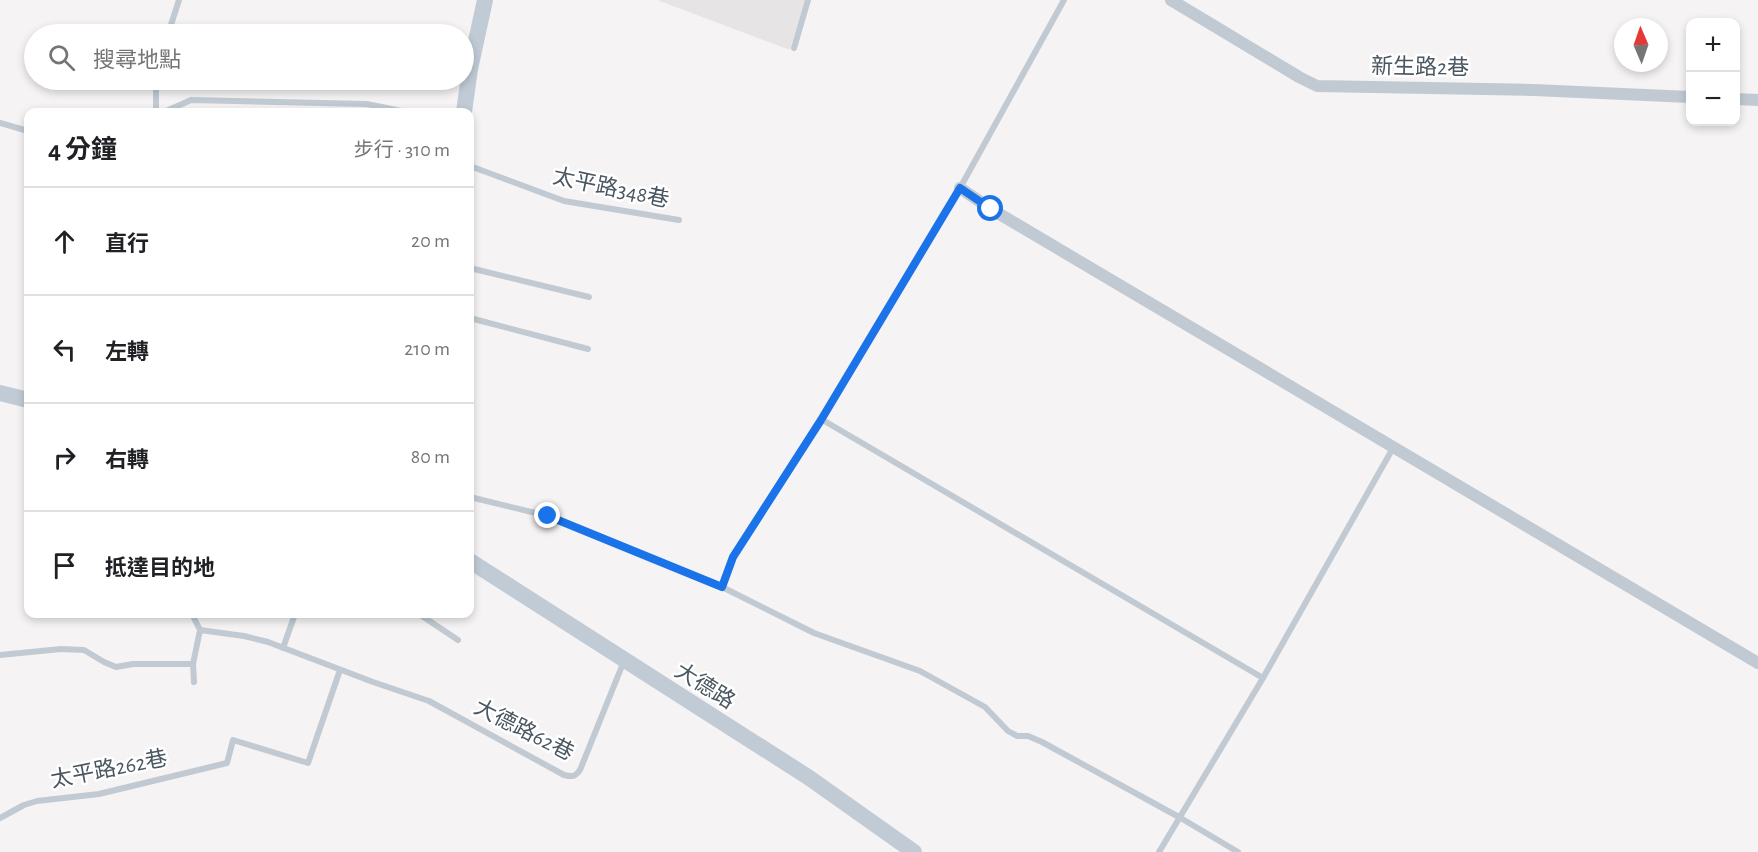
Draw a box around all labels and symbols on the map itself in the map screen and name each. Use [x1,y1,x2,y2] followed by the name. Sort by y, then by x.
[1614,18,1668,72] north arrow
[1371,54,1469,79] street label: 新生路2巷
[551,164,671,211] street label: 太平路348巷
[977,195,1003,221] route start
[534,502,560,528] route end
[671,658,739,713] street label: 大德路
[471,695,578,764] street label: 大德路62巷
[49,746,169,791] street label: 太平路262巷

